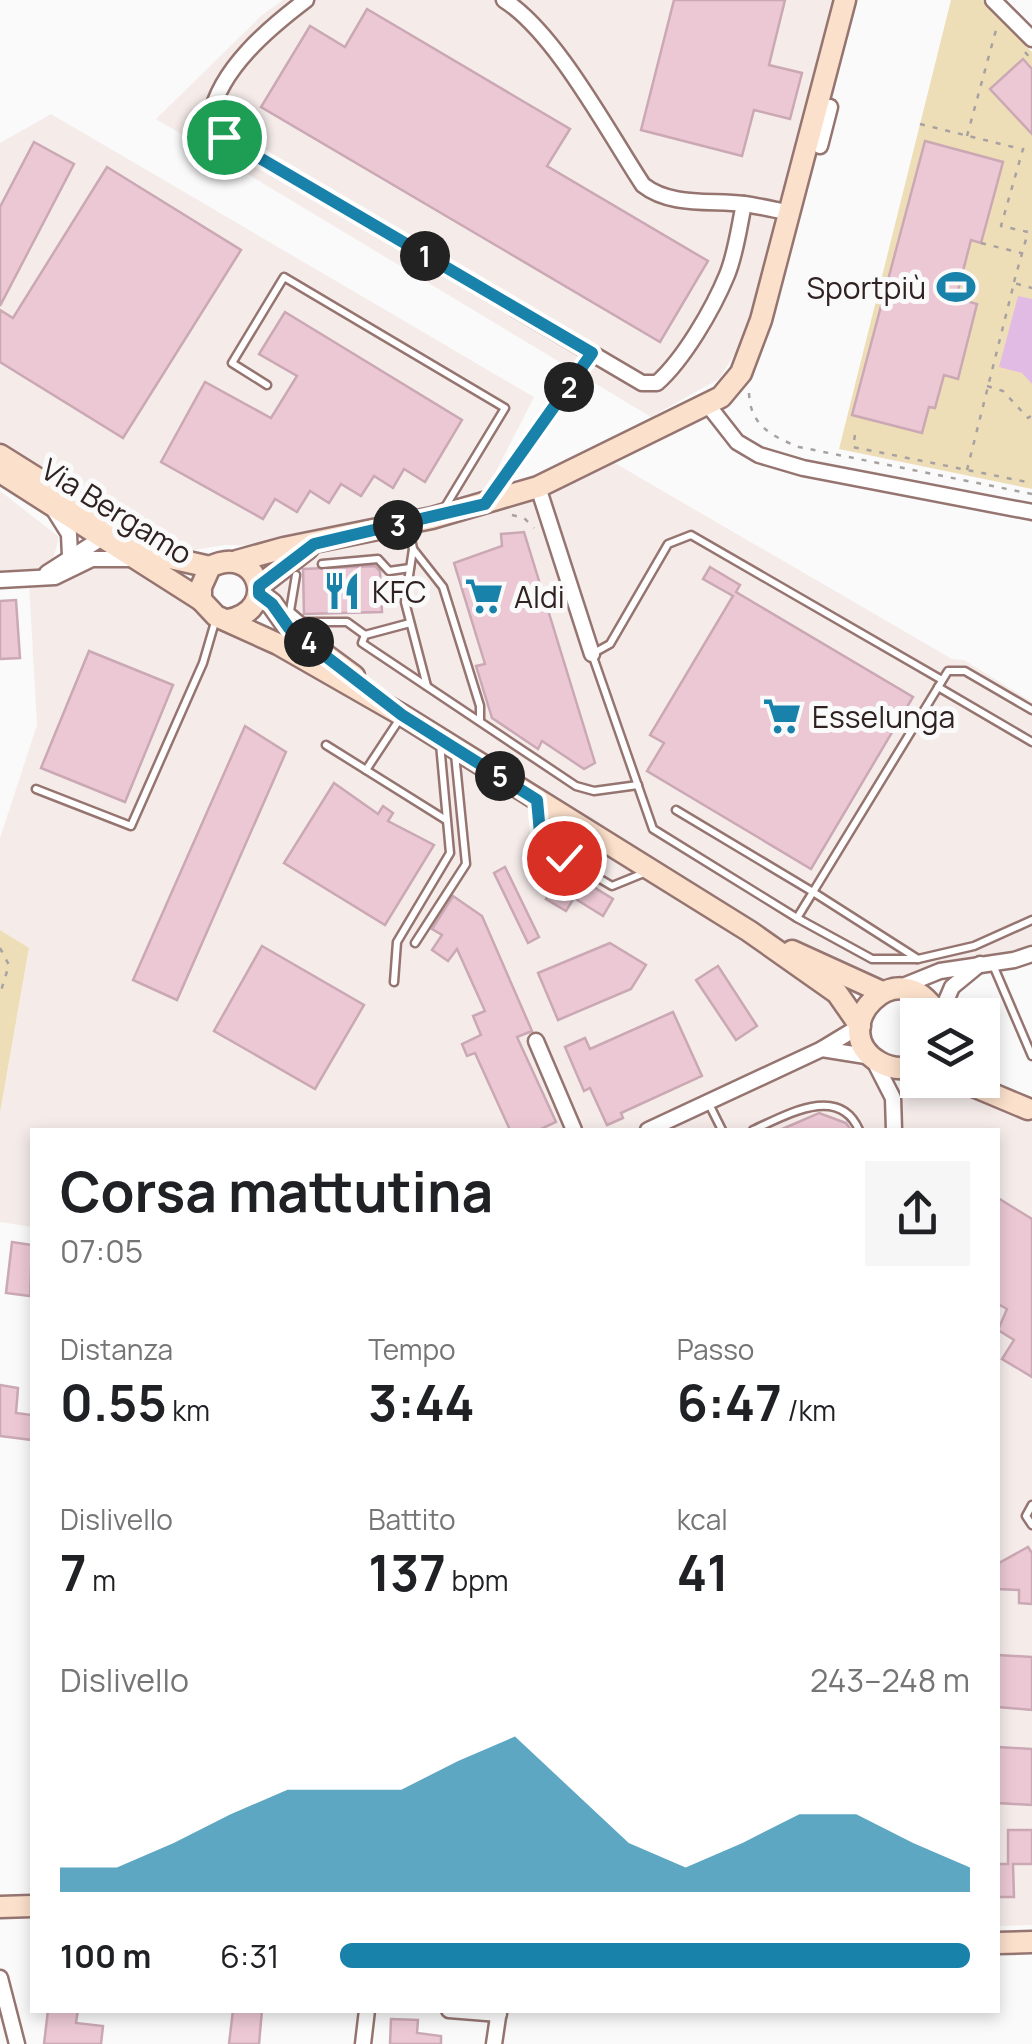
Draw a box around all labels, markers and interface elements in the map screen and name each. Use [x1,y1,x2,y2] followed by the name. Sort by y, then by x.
[182,95,267,180] pin
[197,110,252,165] icon: arrive
[400,231,450,281] pin: 1
[419,237,431,275] text: 1
[935,266,977,308] sports icon: Sportpiù
[807,267,926,308] place label: Sportpiù
[544,362,594,412] pin: 2
[561,368,577,406] text: 2
[34,448,200,574] street label: Via Bergamo
[373,500,423,550] pin: 3
[390,506,406,544] text: 3
[321,570,363,612] restaurant icon: KFC
[372,571,426,612] place label: KFC
[463,575,505,617] supermarket icon: Aldi
[514,576,565,617] place label: Aldi
[284,617,334,667] pin: 4
[300,623,318,661] text: 4
[761,695,803,737] supermarket icon: Esselunga
[812,696,955,737] place label: Esselunga
[475,751,525,801] pin: 5
[492,757,508,795] text: 5
[522,816,607,901] pin
[537,831,592,886] icon: check
[900,998,1000,1098] map controls
[900,998,1000,1098] button: layers
[60,1153,493,1229] text: Corsa mattutina
[865,1161,970,1266] button: share
[60,1229,143,1273] text: 07:05
[60,1330,173,1368] text: Distanza
[368,1330,456,1368] text: Tempo
[677,1330,754,1368] text: Passo
[60,1368,167,1436] text: 0.55
[368,1368,475,1436] text: 3:44
[677,1368,782,1436] text: 6:47
[167,1391,210,1429] text: km
[782,1391,836,1429] text: /km
[60,1500,173,1538] text: Dislivello
[368,1500,456,1538] text: Battito
[677,1500,728,1538] text: kcal
[60,1538,87,1606] text: 7
[368,1538,446,1606] text: 137
[677,1538,729,1606] text: 41
[87,1561,116,1599] text: m
[446,1561,508,1599] text: bpm
[60,1658,189,1702] text: Dislivello
[810,1658,970,1702] text: 243–248 m
[60,1934,151,1978] text: 100 m
[220,1934,280,1978] text: 6:31

